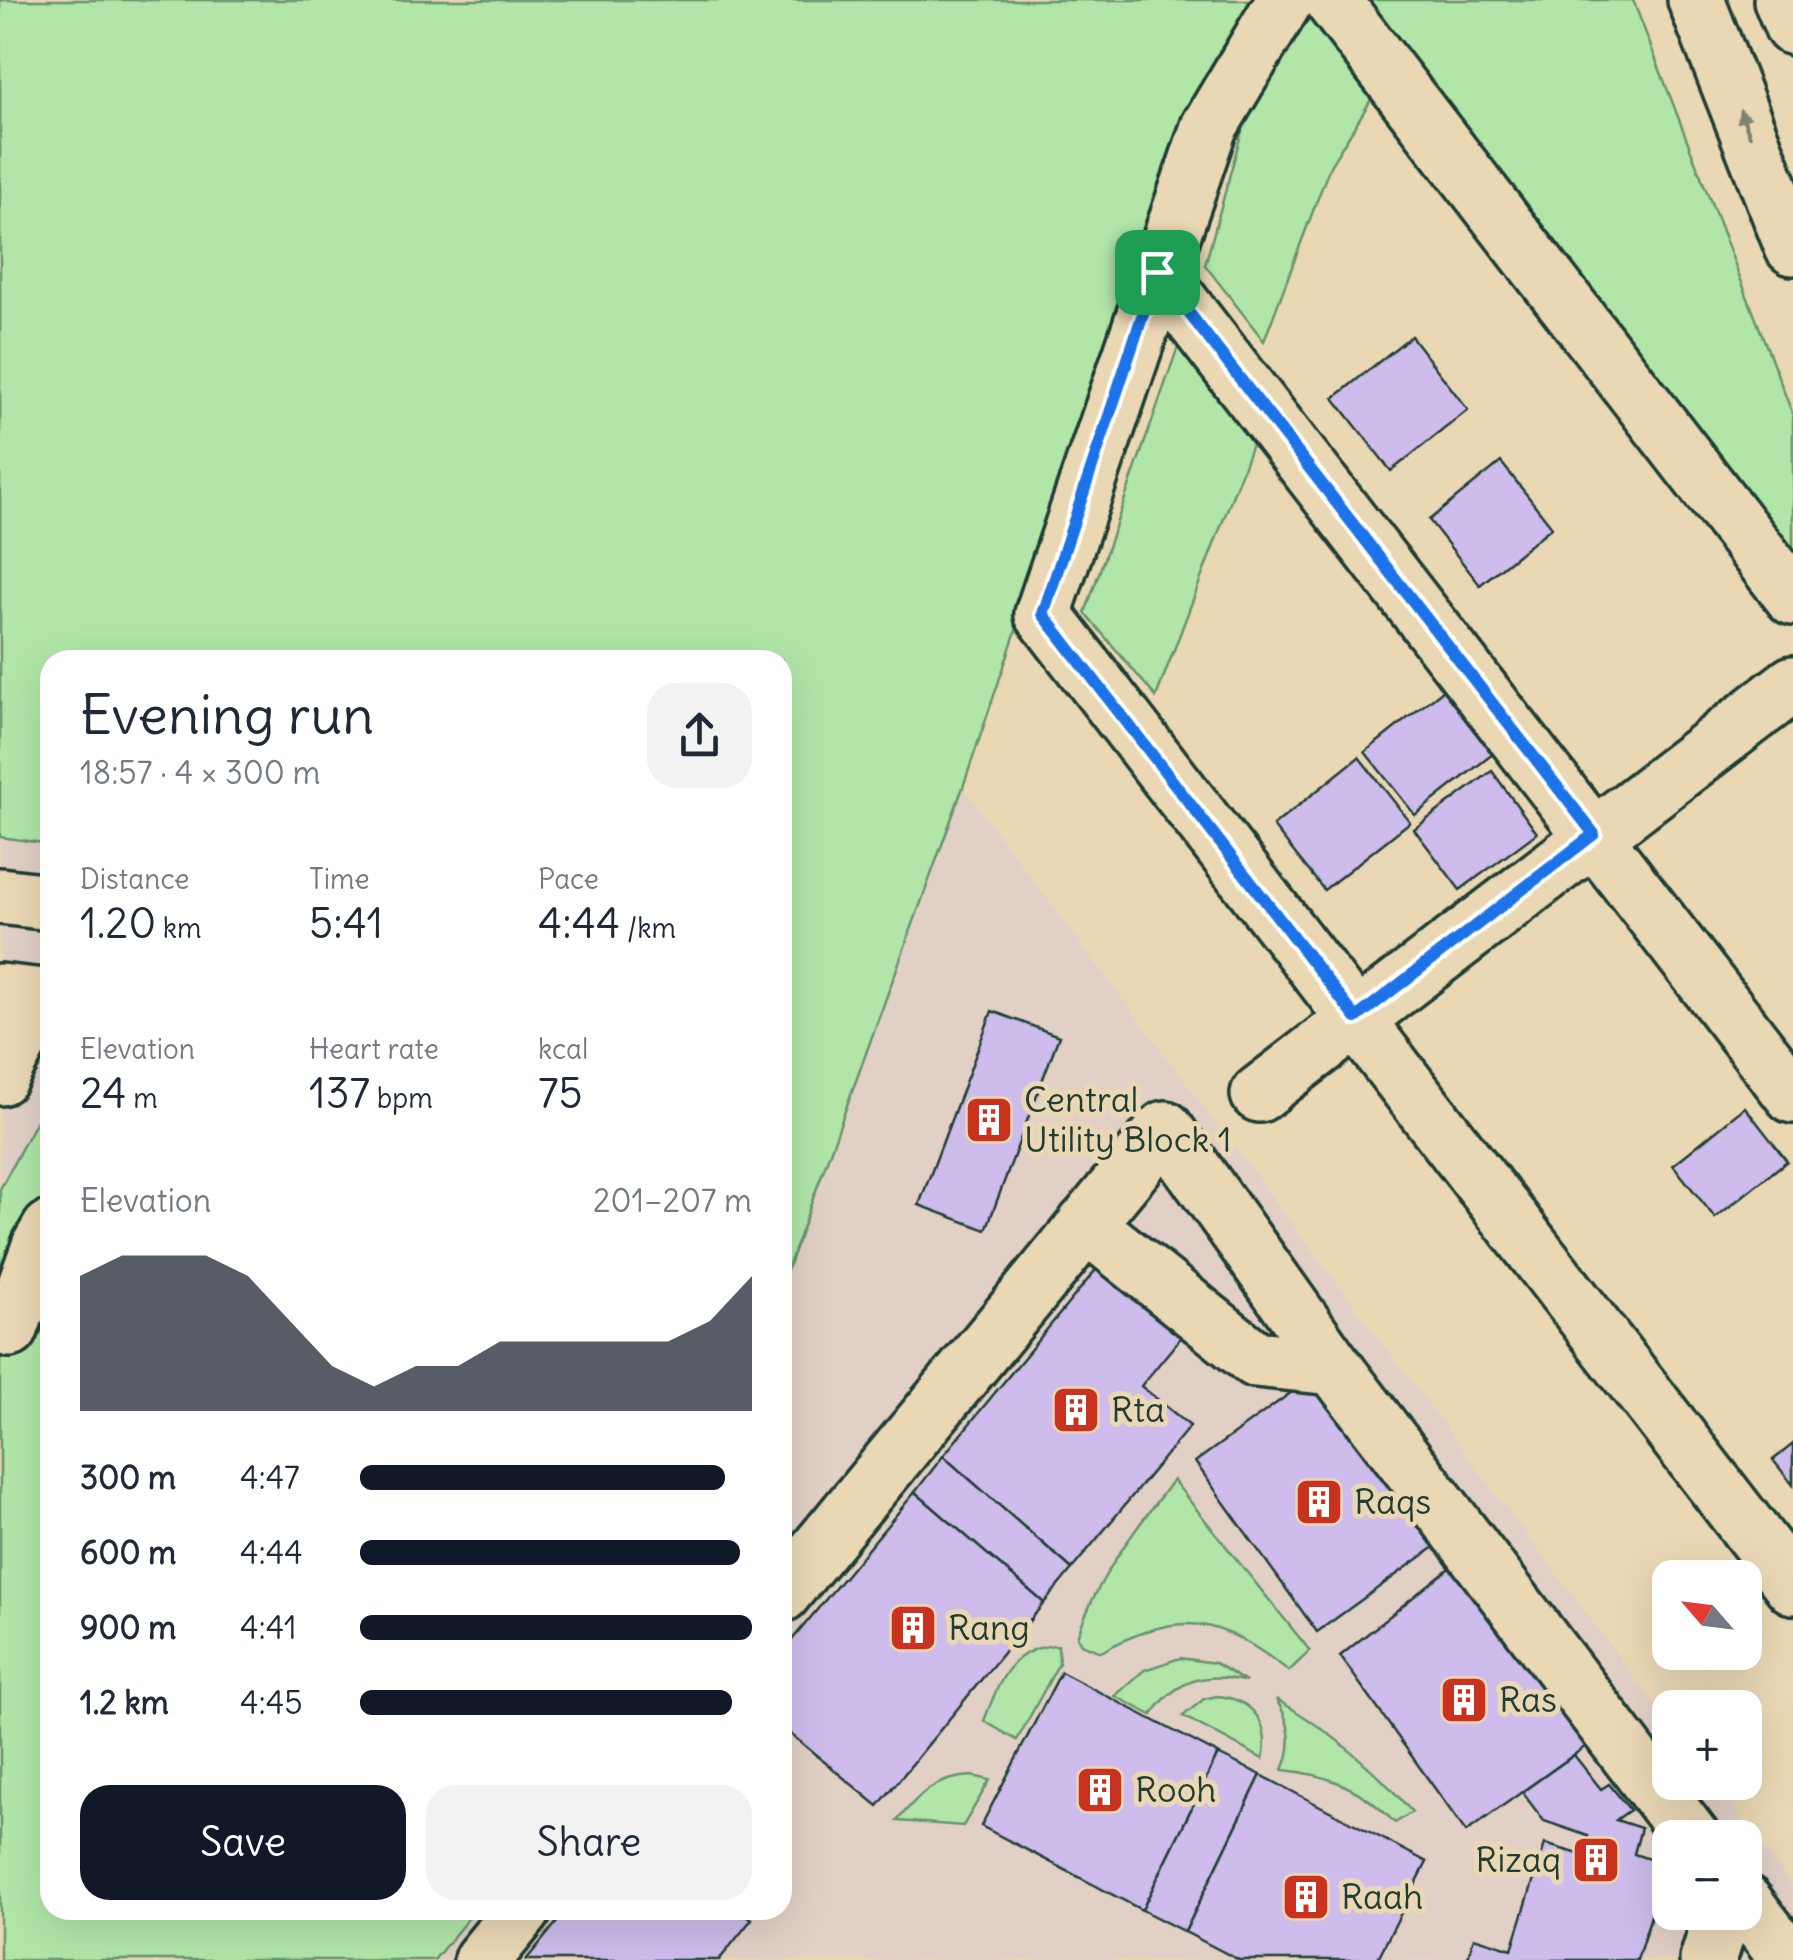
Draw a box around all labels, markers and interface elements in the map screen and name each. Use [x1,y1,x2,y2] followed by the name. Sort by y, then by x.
[1736,108,1752,138] one-way arrow
[1115,230,1200,315] pin
[1130,245,1185,300] icon: arrive
[80,680,374,749] text: Evening run
[647,683,752,788] button: share
[80,752,321,793] text: 18:57 · 4 × 300 m
[80,861,189,897] text: Distance
[309,861,370,897] text: Time
[538,861,599,897] text: Pace
[80,897,156,949] text: 1.20
[309,897,383,949] text: 5:41
[538,897,620,949] text: 4:44
[156,910,202,946] text: km
[620,910,676,946] text: /km
[80,1031,195,1067] text: Elevation
[309,1031,439,1067] text: Heart rate
[538,1031,588,1067] text: kcal
[80,1067,127,1119] text: 24
[309,1067,370,1119] text: 137
[538,1067,583,1119] text: 75
[1024,1077,1232,1161] place label: Central Utility Block 1
[127,1080,158,1116] text: m
[370,1080,433,1116] text: bpm
[963,1094,1015,1146] building icon: Central Utility Block 1
[80,1180,211,1221] text: Elevation
[593,1180,752,1221] text: 201–207 m
[1050,1384,1102,1436] building icon: Rta
[1111,1387,1165,1431] place label: Rta
[80,1457,176,1498] text: 300 m
[240,1457,300,1498] text: 4:47
[1293,1476,1345,1528] building icon: Raqs
[1354,1479,1431,1523] place label: Raqs
[80,1532,176,1573] text: 600 m
[240,1532,303,1573] text: 4:44
[1652,1560,1762,1670] north arrow
[1652,1560,1762,1930] map controls
[887,1602,939,1654] building icon: Rang
[948,1605,1030,1649] place label: Rang
[80,1607,176,1648] text: 900 m
[240,1607,297,1648] text: 4:41
[1438,1674,1490,1726] building icon: Ras
[1499,1677,1557,1721] place label: Ras
[80,1682,169,1723] text: 1.2 km
[240,1682,303,1723] text: 4:45
[1652,1690,1762,1800] button: +
[1074,1764,1126,1816] building icon: Rooh
[1135,1767,1217,1811] place label: Rooh
[80,1785,406,1900] button: Save
[426,1785,752,1900] button: Share
[1652,1820,1762,1930] button: −
[1570,1834,1622,1886] building icon: Rizaq
[1475,1837,1561,1881] place label: Rizaq
[1280,1871,1332,1923] building icon: Raah
[1341,1874,1423,1918] place label: Raah

